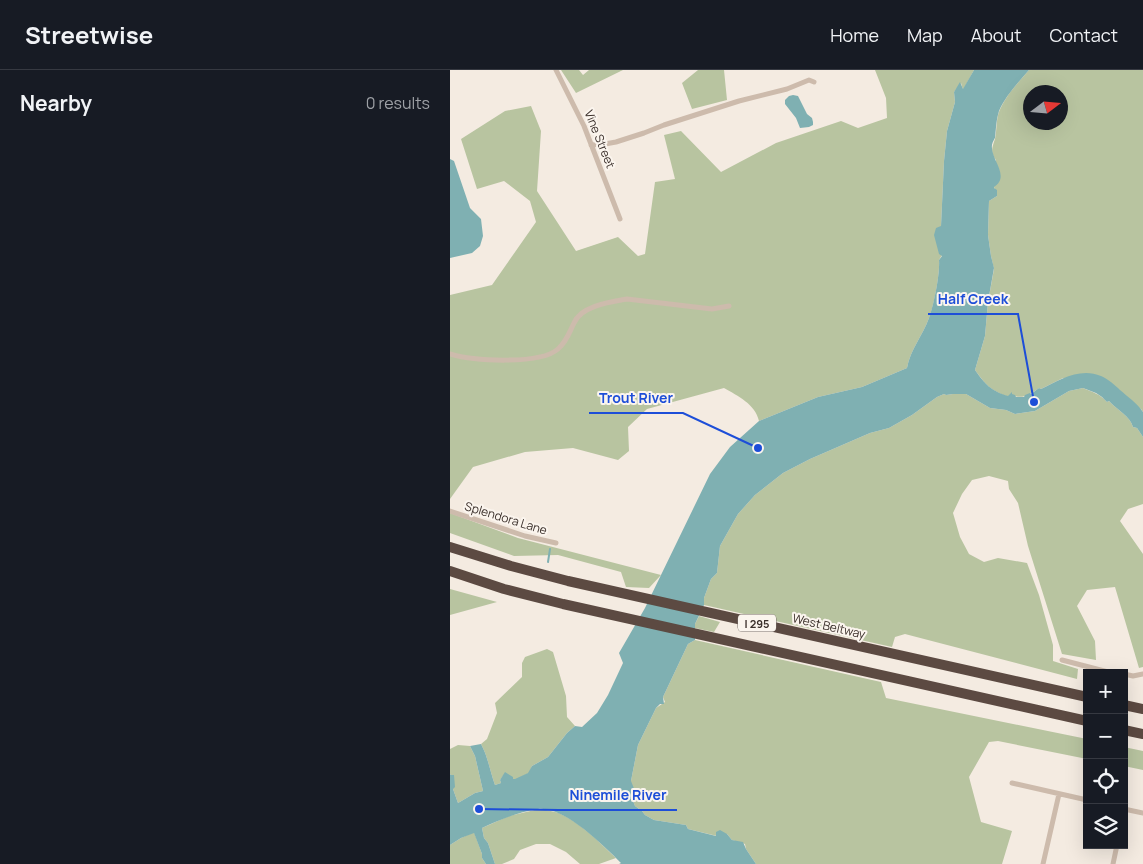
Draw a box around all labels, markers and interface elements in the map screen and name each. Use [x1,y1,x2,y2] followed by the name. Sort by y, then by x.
[25,18,153,51] text: Streetwise
[830,23,879,47] text: Home
[907,23,943,47] text: Map
[971,23,1021,47] text: About
[1049,23,1118,47] text: Contact
[1023,85,1068,130] north arrow
[20,89,92,117] text: Nearby
[366,92,430,114] text: 0 results
[581,107,619,171] street label: Vine Street
[928,285,1018,314] callout: Half Creek
[938,289,1009,308] text: Half Creek
[589,384,683,413] callout: Trout River
[599,388,673,407] text: Trout River
[463,497,549,539] street label: Splendora Lane
[791,609,868,643] street label: West Beltway
[738,614,776,632] road number: I 295
[1083,669,1128,849] map controls
[1083,669,1128,714] button: +
[1083,714,1128,759] button: −
[1083,759,1128,804] button: locate
[559,781,677,810] callout: Ninemile River
[569,785,667,804] text: Ninemile River
[1083,804,1128,849] button: layers

